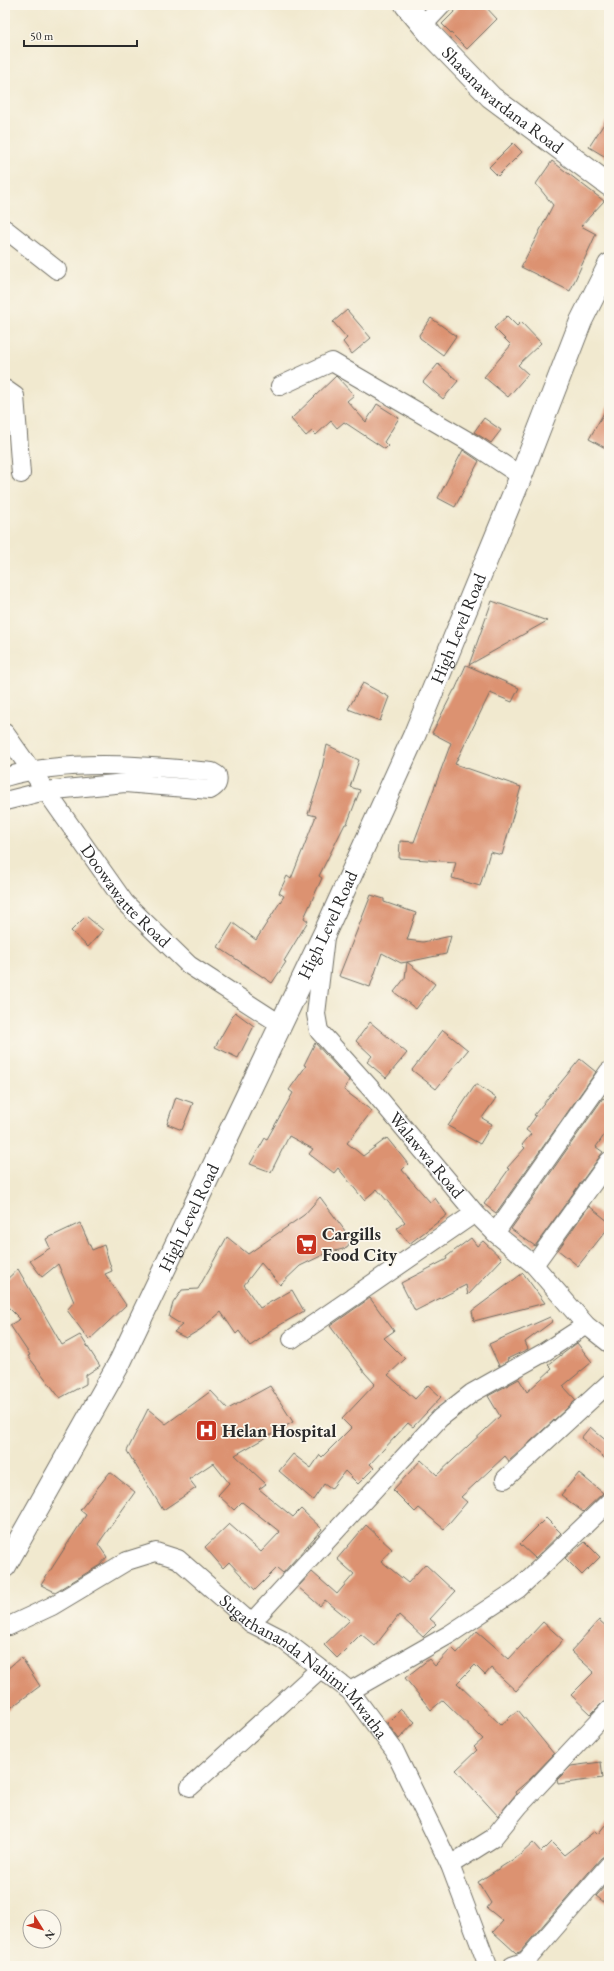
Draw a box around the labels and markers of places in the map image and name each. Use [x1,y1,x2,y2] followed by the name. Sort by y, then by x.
[322,1222,397,1266] place label: Cargills Food City
[293,1231,319,1257] supermarket icon: Cargills Food City
[194,1418,220,1444] hospital icon: Helan Hospital
[222,1419,336,1442] place label: Helan Hospital

